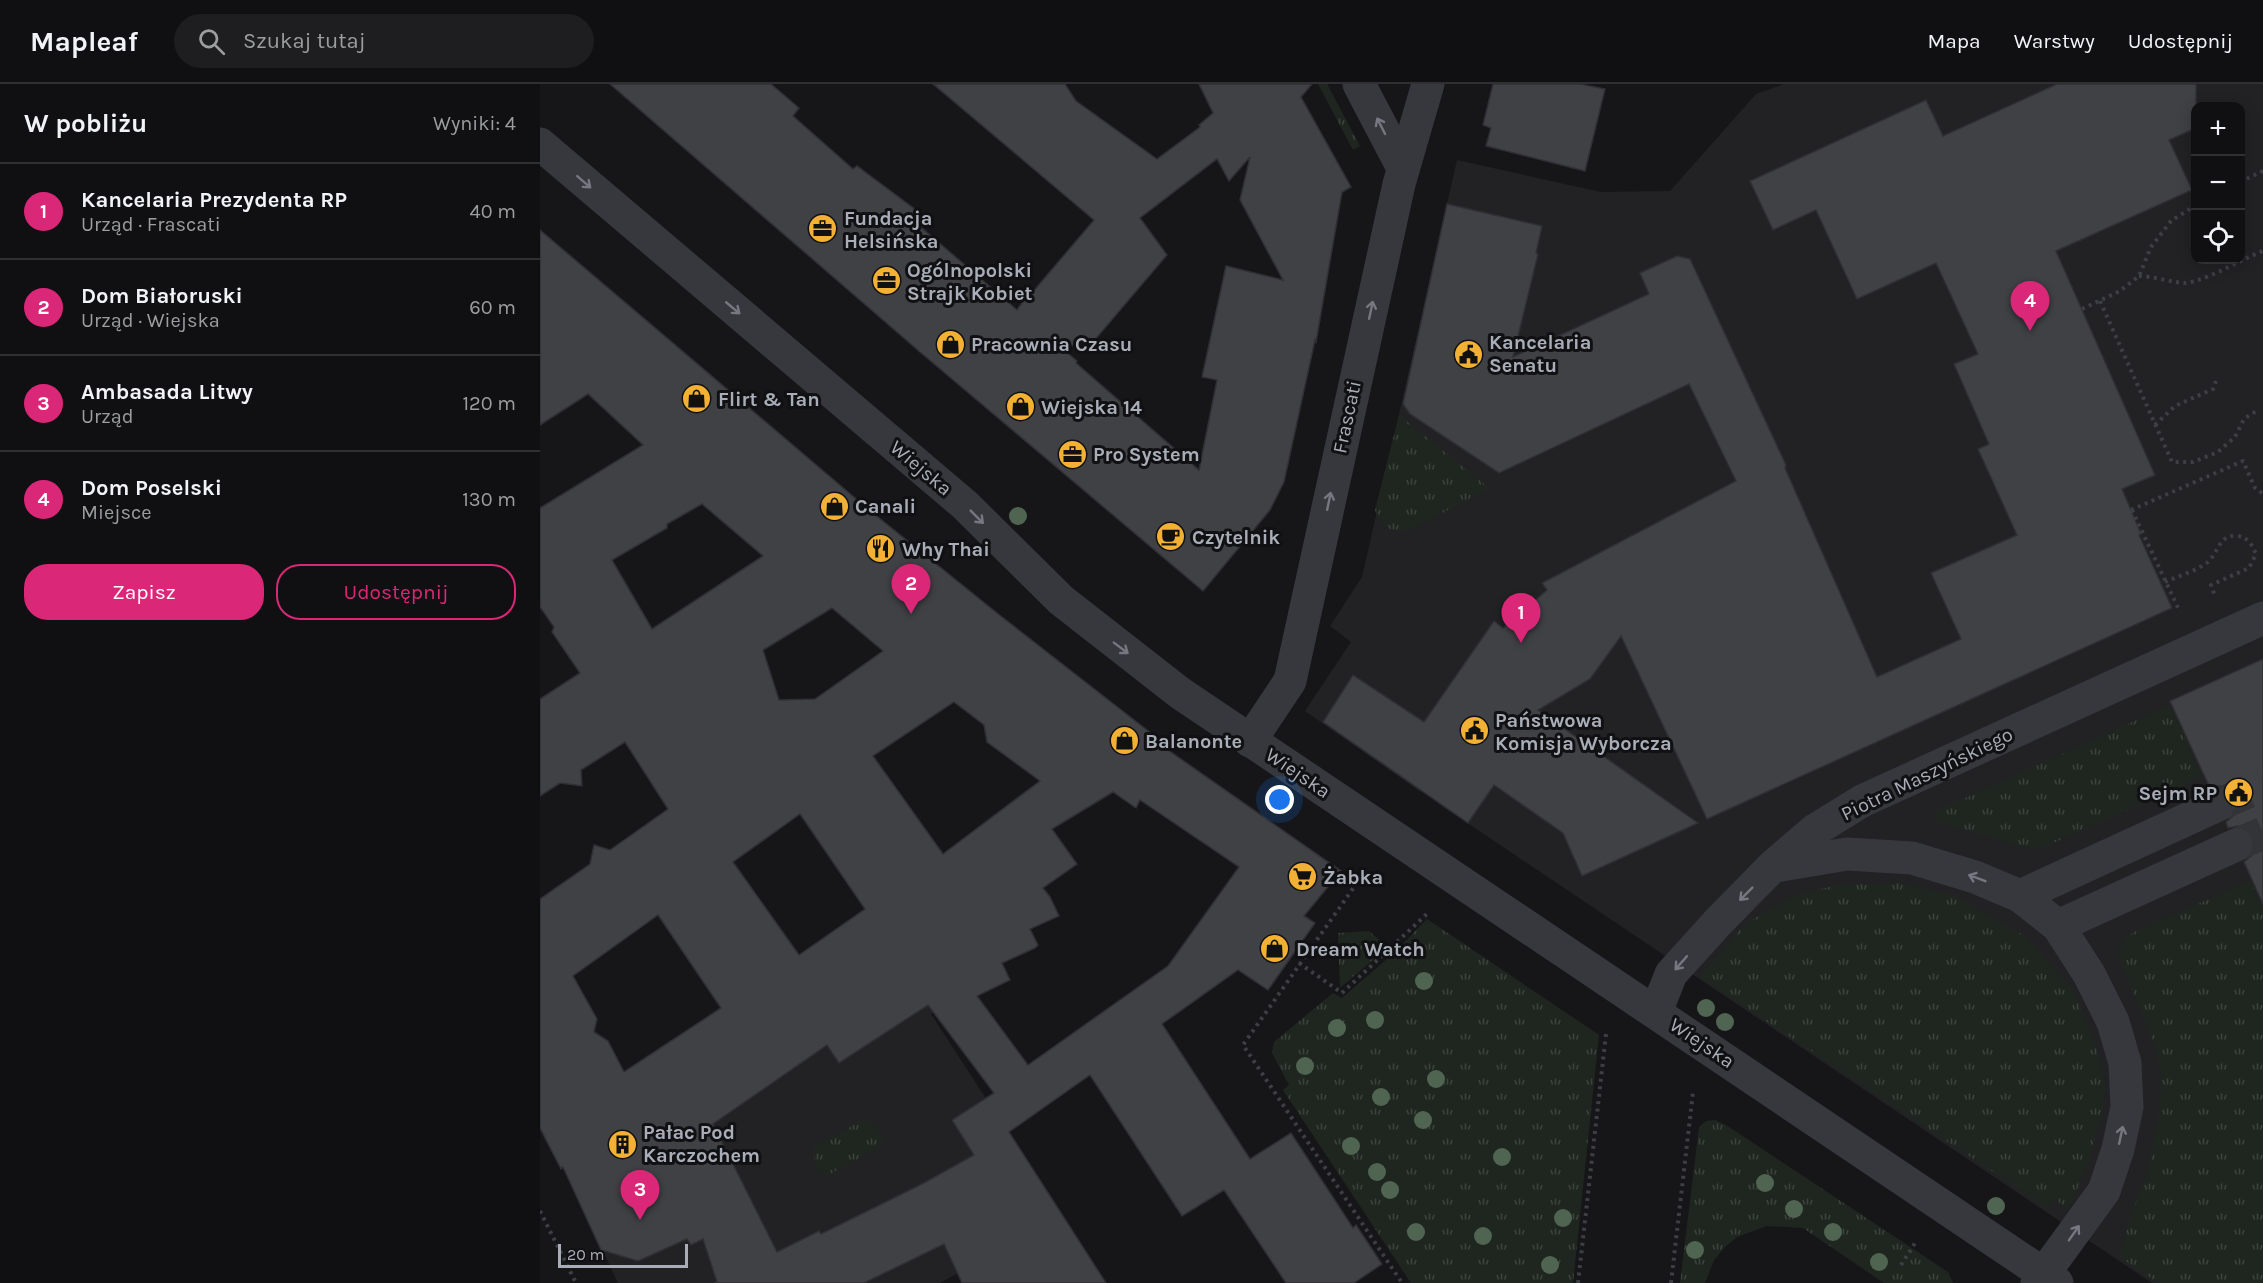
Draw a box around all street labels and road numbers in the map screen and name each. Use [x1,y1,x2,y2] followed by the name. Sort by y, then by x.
[1328,378,1366,456] street label: Frascati
[886,436,956,500] street label: Wiejska
[1837,722,2017,826] street label: Piotra Maszyńskiego
[1261,743,1335,803] street label: Wiejska
[1665,1013,1739,1073] street label: Wiejska

